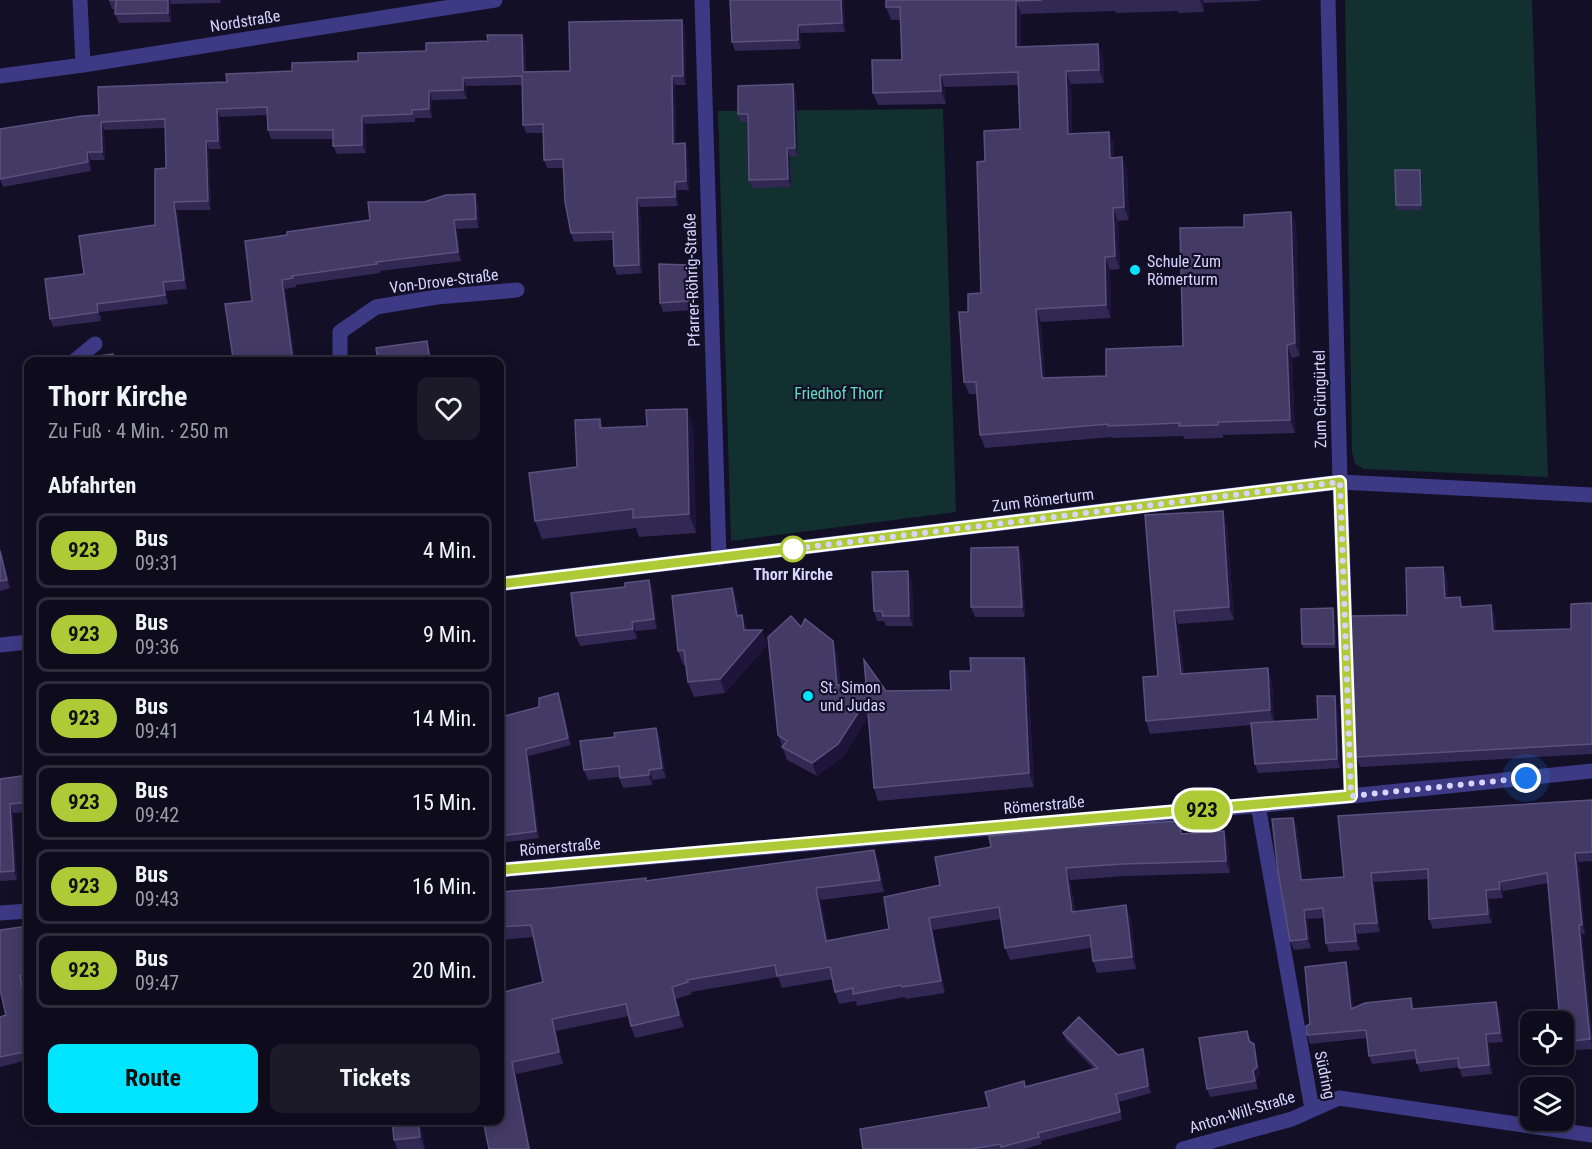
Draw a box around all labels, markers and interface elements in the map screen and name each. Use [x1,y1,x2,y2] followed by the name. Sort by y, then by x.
[209,6,281,36] street label: Nordstraße
[680,213,704,347] street label: Pfarrer-Röhrig-Straße
[1147,252,1221,289] place label: Schule Zum Römerturm
[1128,263,1142,277] marker: Schule Zum Römerturm
[389,265,499,297] street label: Von-Drove-Straße
[1310,350,1330,448] street label: Zum Grüngürtel
[417,377,480,440] button: heart
[48,380,188,413] text: Thorr Kirche
[794,384,884,403] park label: Friedhof Thorr
[48,419,229,443] text: Zu Fuß · 4 Min. · 250 m
[48,473,136,498] text: Abfahrten
[991,484,1095,516] street label: Zum Römerturm
[135,526,168,551] text: Bus
[780,536,806,562] marker: Thorr Kirche
[68,538,100,562] text: 923
[423,538,477,563] text: 4 Min.
[135,551,179,575] text: 09:31
[753,565,833,584] place label: Thorr Kirche
[135,610,168,635] text: Bus
[68,622,100,646] text: 923
[423,622,477,647] text: 9 Min.
[135,635,179,659] text: 09:36
[820,678,885,715] place label: St. Simon und Judas
[801,689,815,703] marker: St. Simon und Judas
[135,694,168,719] text: Bus
[68,706,100,730] text: 923
[412,706,477,731] text: 14 Min.
[135,719,179,743] text: 09:41
[1511,763,1541,793] your location
[135,778,168,803] text: Bus
[68,790,100,814] text: 923
[412,790,477,815] text: 15 Min.
[1168,790,1236,830] line badge: 923
[1003,792,1085,818] street label: Römerstraße
[1186,798,1218,822] text: 923
[135,803,179,827] text: 09:42
[519,834,601,860] street label: Römerstraße
[135,862,168,887] text: Bus
[68,874,100,898] text: 923
[412,874,477,899] text: 16 Min.
[135,887,179,911] text: 09:43
[135,946,168,971] text: Bus
[68,958,100,982] text: 923
[412,958,477,983] text: 20 Min.
[135,971,179,995] text: 09:47
[1520,1011,1574,1131] map controls
[1520,1011,1574,1065] button: locate
[48,1044,258,1113] button: Route
[270,1044,480,1113] button: Tickets
[1311,1049,1339,1101] street label: Südring
[1520,1077,1574,1131] button: layers
[1187,1087,1297,1137] street label: Anton-Will-Straße

